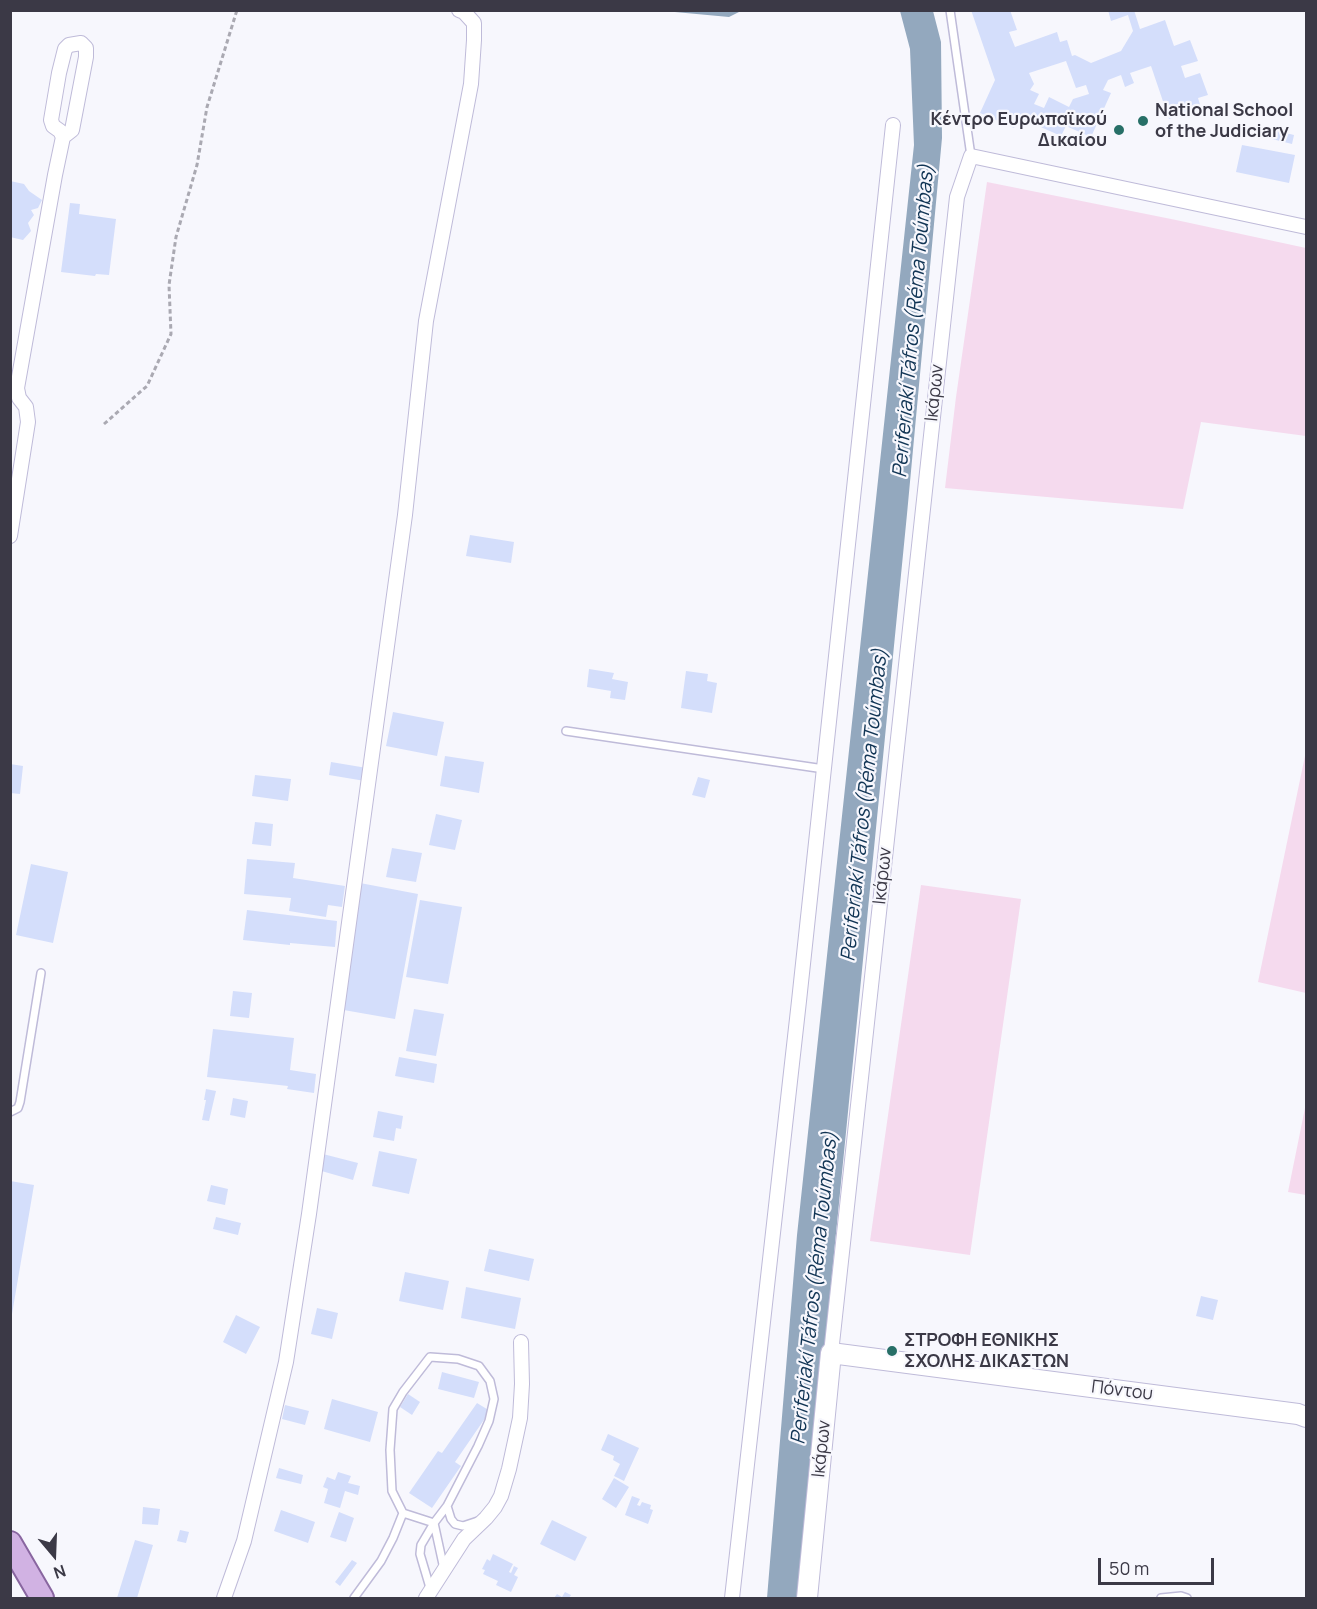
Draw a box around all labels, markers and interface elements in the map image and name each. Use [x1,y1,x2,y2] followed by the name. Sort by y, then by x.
[1155,100,1293,142] place label: National School of the Judiciary
[931,109,1107,152] place label: Κέντρο Ευρωπαϊκού Δικαίου
[1136,114,1150,128] marker: National School of the Judiciary
[1112,123,1126,137] marker: Κέντρο Ευρωπαϊκού Δικαίου
[888,163,940,479] water label: Periferiakí Táfros (Réma Toúmbas)
[921,363,949,423] street label: Ικάρων
[837,647,893,963] water label: Periferiakí Táfros (Réma Toúmbas)
[869,846,897,906] street label: Ικάρων
[787,1130,843,1446] water label: Periferiakí Táfros (Réma Toúmbas)
[904,1330,1069,1372] place label: ΣΤΡΟΦΗ ΕΘΝΙΚΗΣ ΣΧΟΛΗΣ ΔΙΚΑΣΤΩΝ
[885,1344,899,1358] marker: ΣΤΡΟΦΗ ΕΘΝΙΚΗΣ ΣΧΟΛΗΣ ΔΙΚΑΣΤΩΝ
[1090,1377,1154,1405] street label: Πόντου
[808,1419,836,1479] street label: Ικάρων
[24,1525,84,1585] north arrow
[1101,1546,1216,1584] scale bar
[1109,1556,1149,1580] text: 50 m
[51,1560,69,1584] text: N

